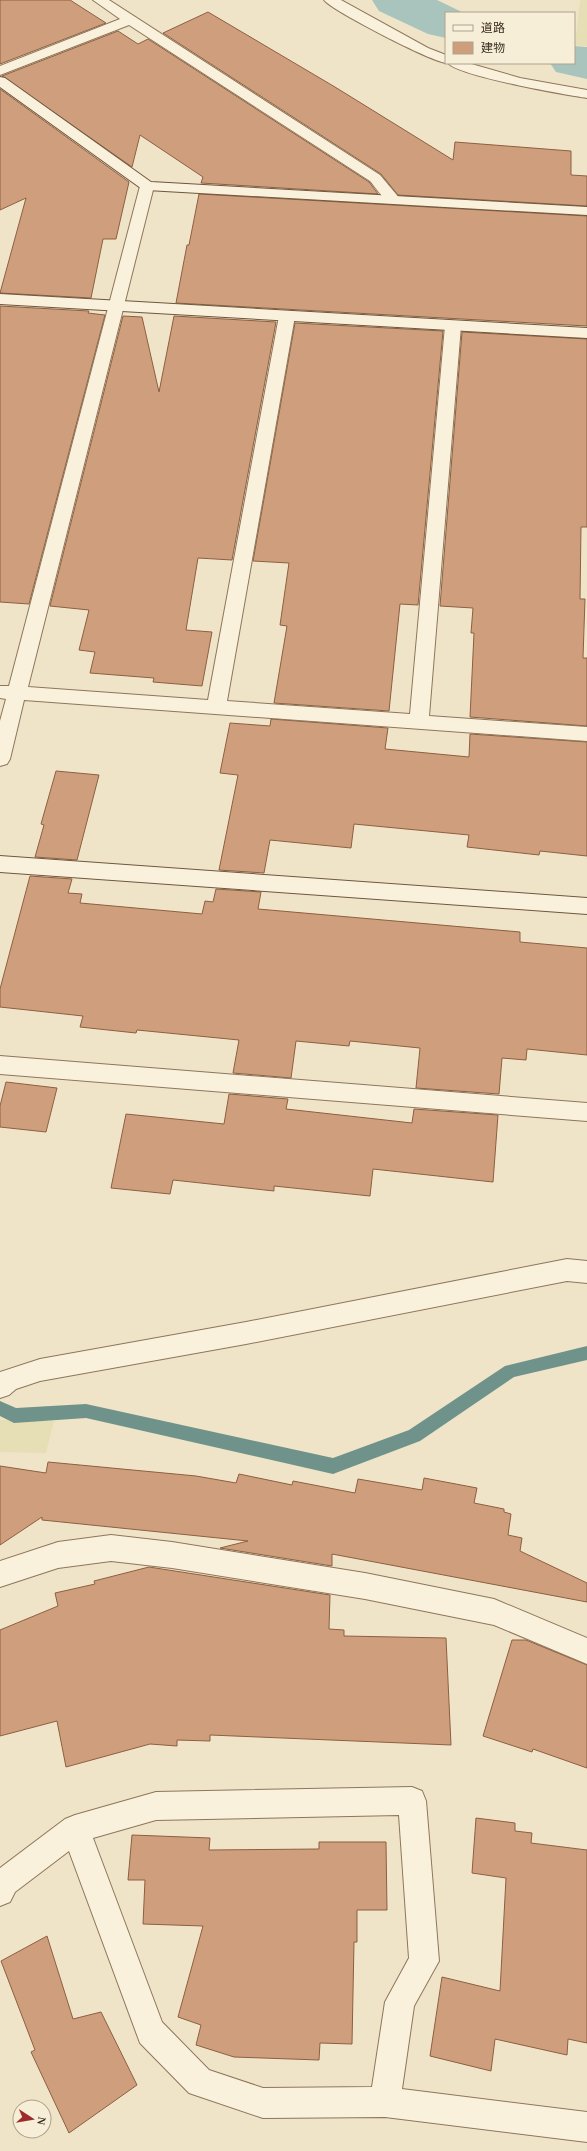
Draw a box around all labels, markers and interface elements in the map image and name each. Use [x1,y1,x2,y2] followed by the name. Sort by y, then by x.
[445,12,575,64] legend
[481,21,505,35] text: 道路
[481,41,505,55] text: 建物
[12,2099,52,2139] north arrow
[35,2116,48,2126] text: N

